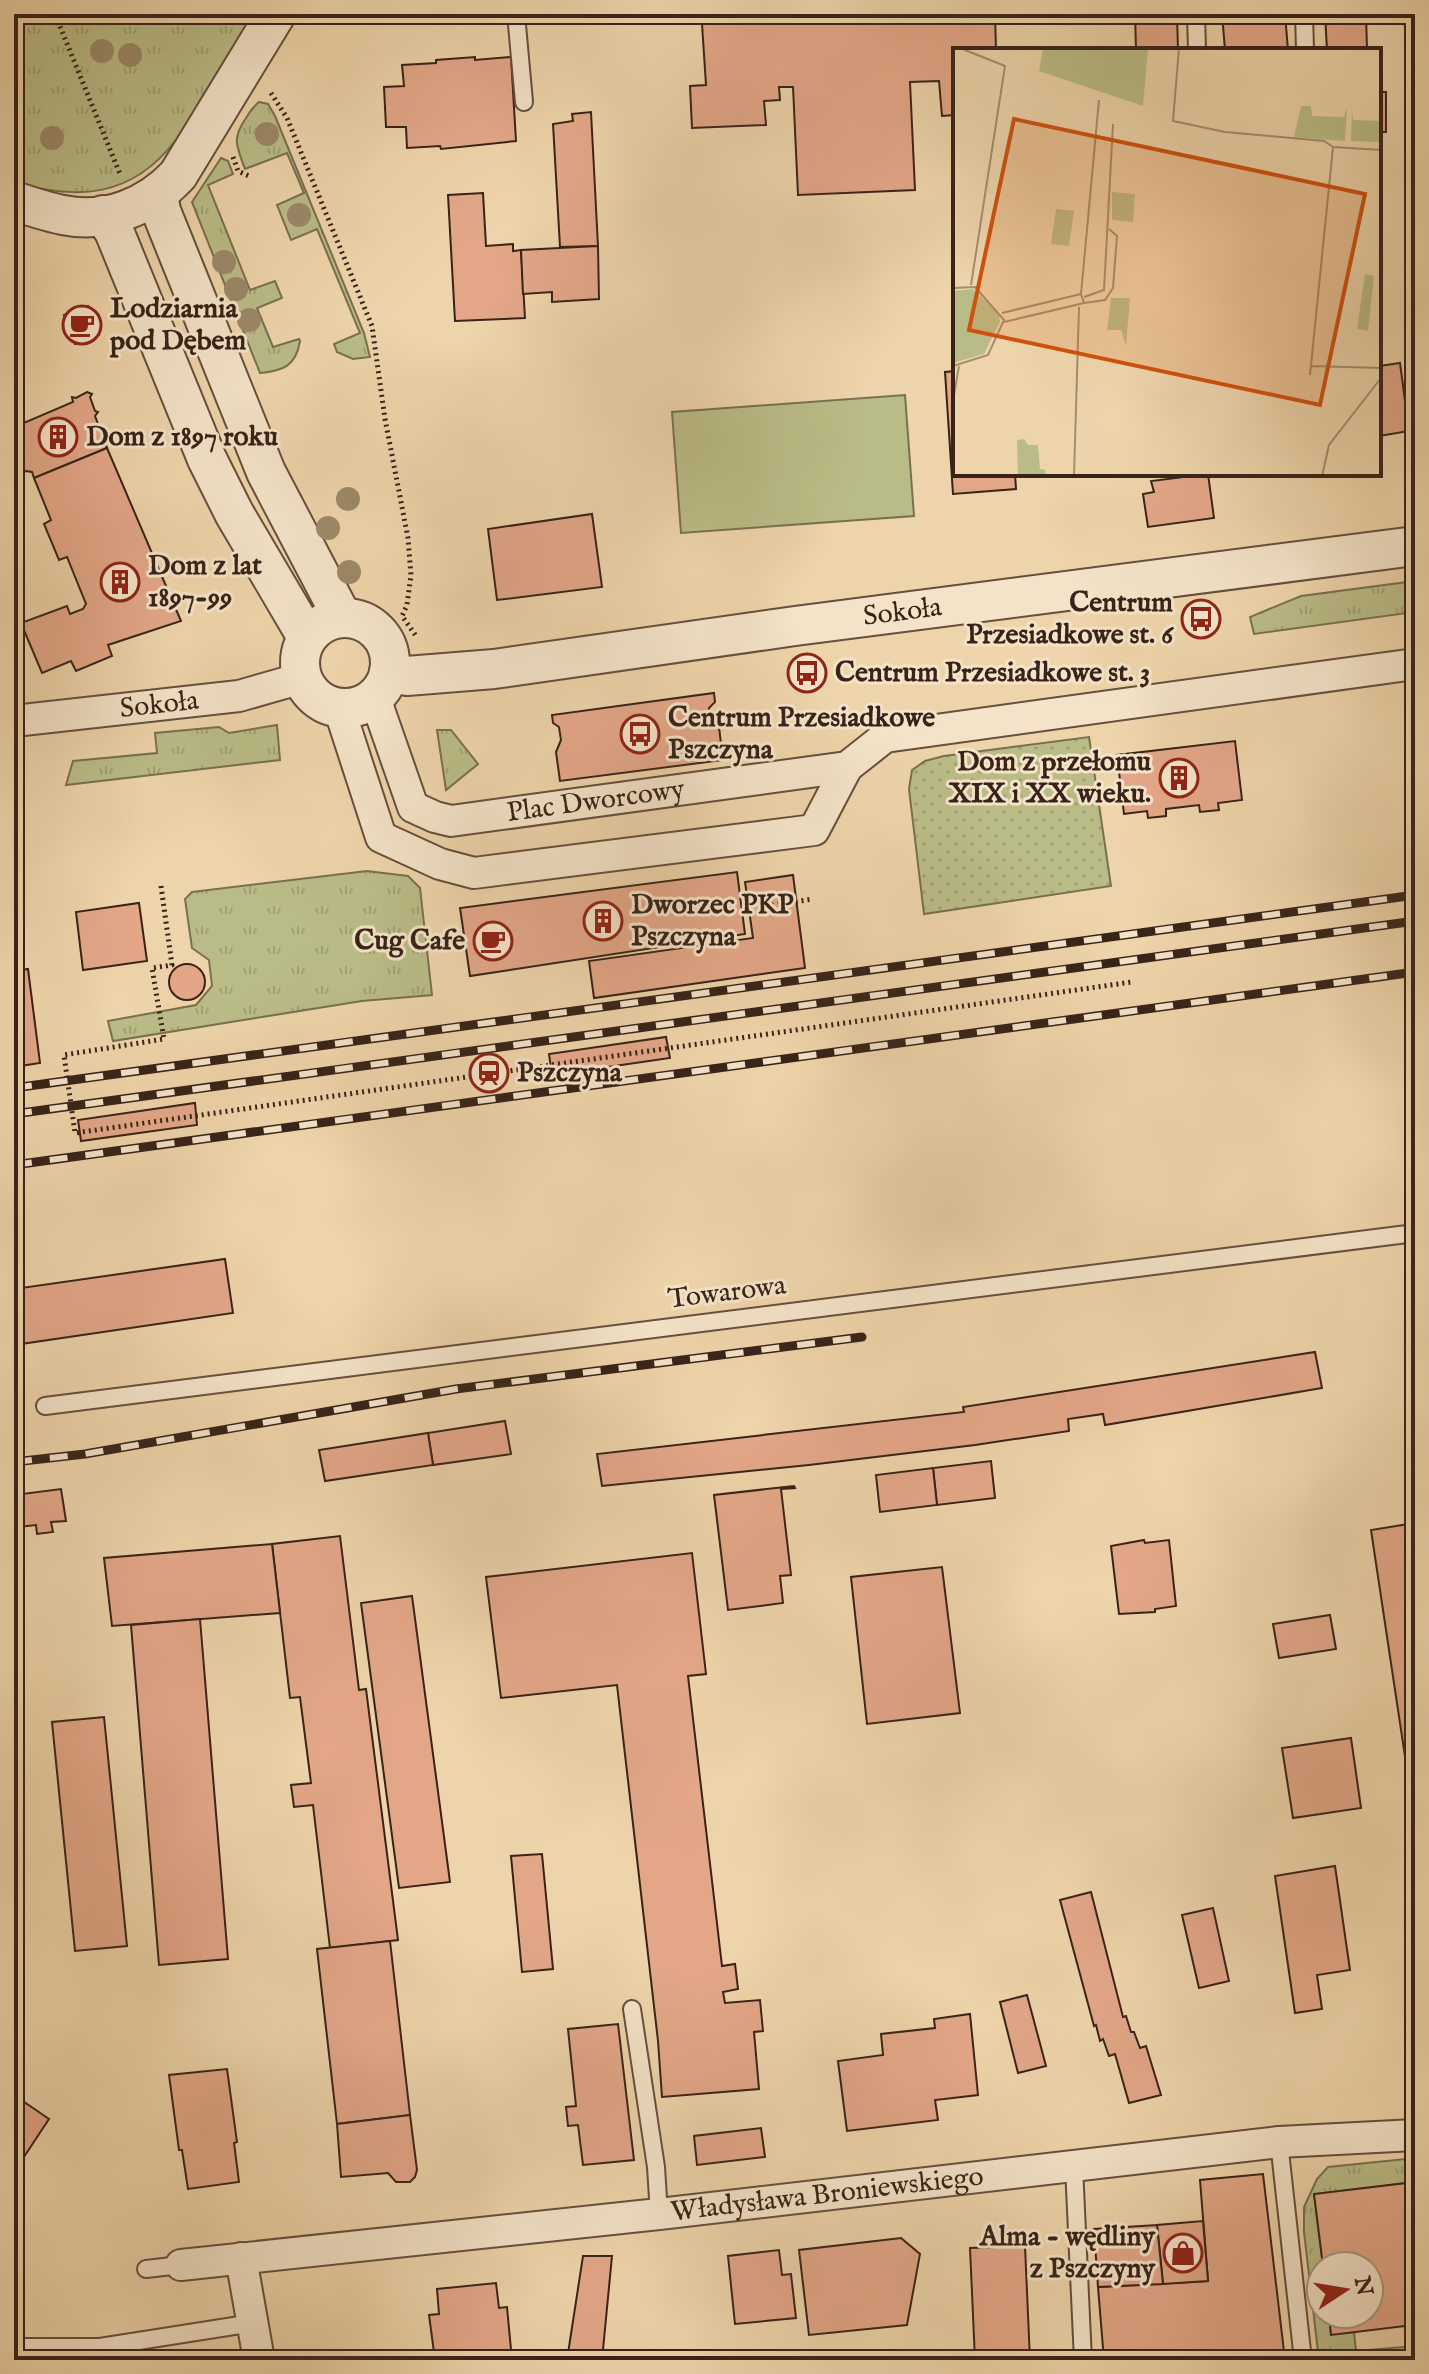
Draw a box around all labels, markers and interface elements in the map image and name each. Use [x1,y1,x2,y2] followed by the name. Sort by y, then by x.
[953,48,1381,476] inset map
[109,292,246,359] place label: Lodziarnia pod Dębem
[61,304,103,346] cafe icon: Lodziarnia pod Dębem
[37,416,79,458] building icon: Dom z 1897 roku
[86,420,278,455] place label: Dom z 1897 roku
[148,549,262,616] place label: Dom z lat 1897-99
[99,561,141,603] building icon: Dom z lat 1897-99
[966,586,1174,653] place label: Centrum Przesiadkowe st. 6
[861,590,945,635] street label: Sokoła
[1180,598,1222,640] bus stop icon: Centrum Przesiadkowe st. 6
[786,652,828,694] bus stop icon: Centrum Przesiadkowe st. 3
[835,656,1150,691] place label: Centrum Przesiadkowe st. 3
[118,683,201,727] street label: Sokoła
[668,701,935,768] place label: Centrum Przesiadkowe Pszczyna
[619,713,661,755] bus stop icon: Centrum Przesiadkowe Pszczyna
[948,745,1151,812] place label: Dom z przełomu XIX i XX wieku.
[1158,757,1200,799] building icon: Dom z przełomu XIX i XX wieku.
[504,772,687,831] street label: Plac Dworcowy
[631,888,794,955] place label: Dworzec PKP Pszczyna
[582,900,624,942] building icon: Dworzec PKP Pszczyna
[472,920,514,962] cafe icon: Cug Cafe
[354,924,465,959] place label: Cug Cafe
[468,1052,510,1094] station icon: Pszczyna
[517,1056,623,1091] place label: Pszczyna
[666,1268,789,1318] street label: Towarowa
[669,2159,985,2230] street label: Władysława Broniewskiego
[979,2220,1156,2287] place label: Alma - wędliny z Pszczyny
[1162,2232,1204,2274] shop icon: Alma - wędliny z Pszczyny
[1305,2250,1385,2330] north arrow
[1347,2273,1378,2298] text: N

